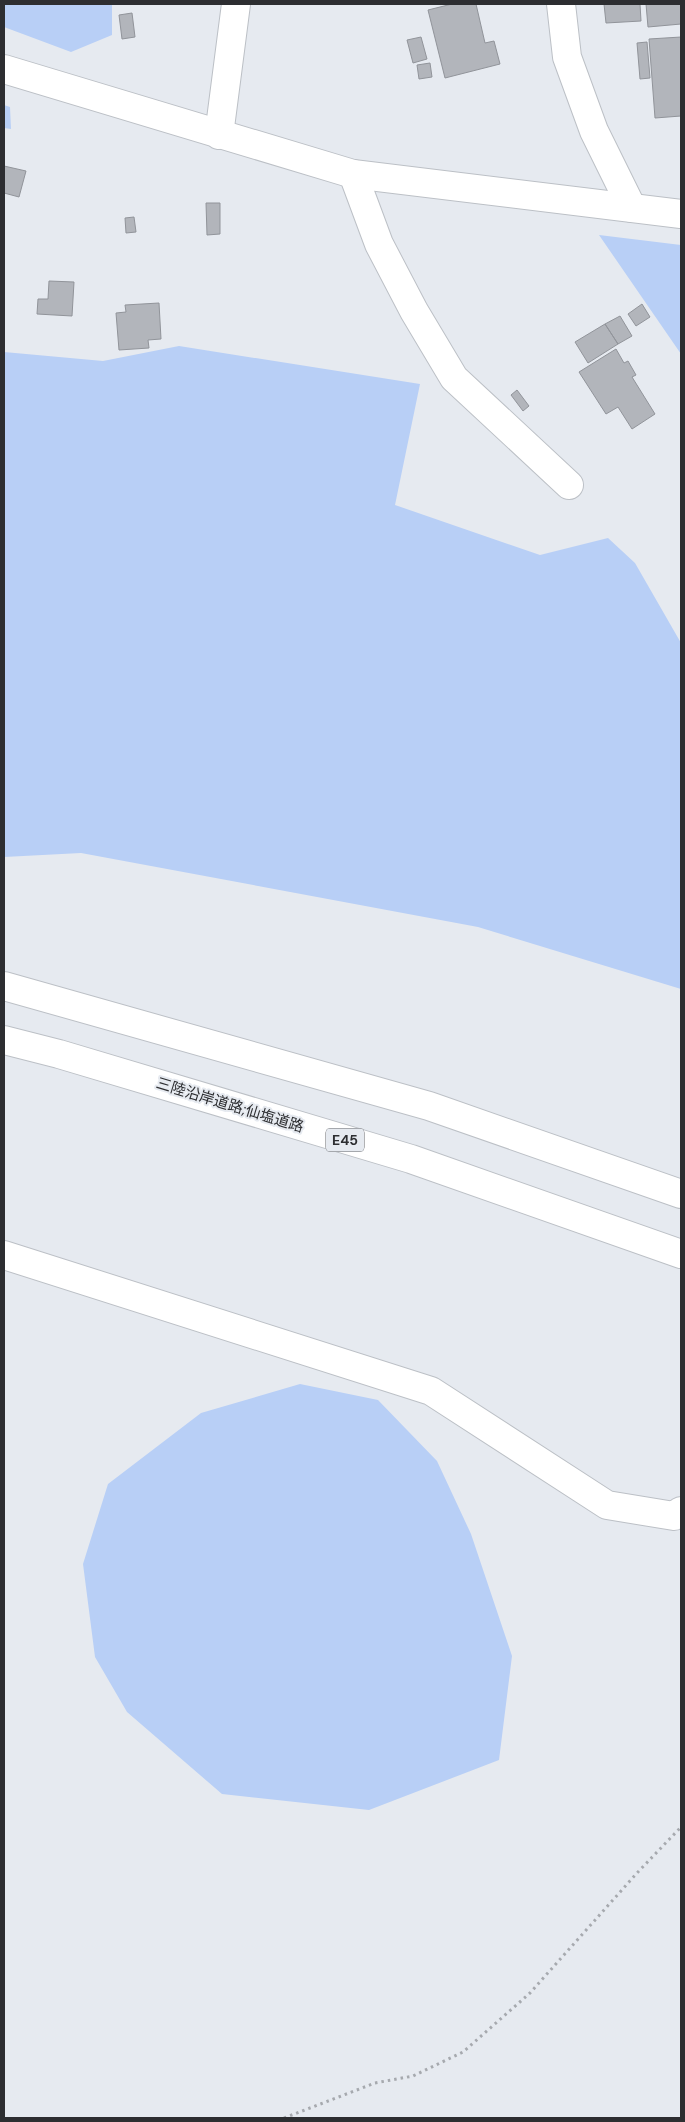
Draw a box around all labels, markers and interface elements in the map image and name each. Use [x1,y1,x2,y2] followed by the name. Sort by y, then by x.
[154,1073,306,1137] street label: 三陸沿岸道路;仙塩道路
[326,1128,364,1152] road number: E45

